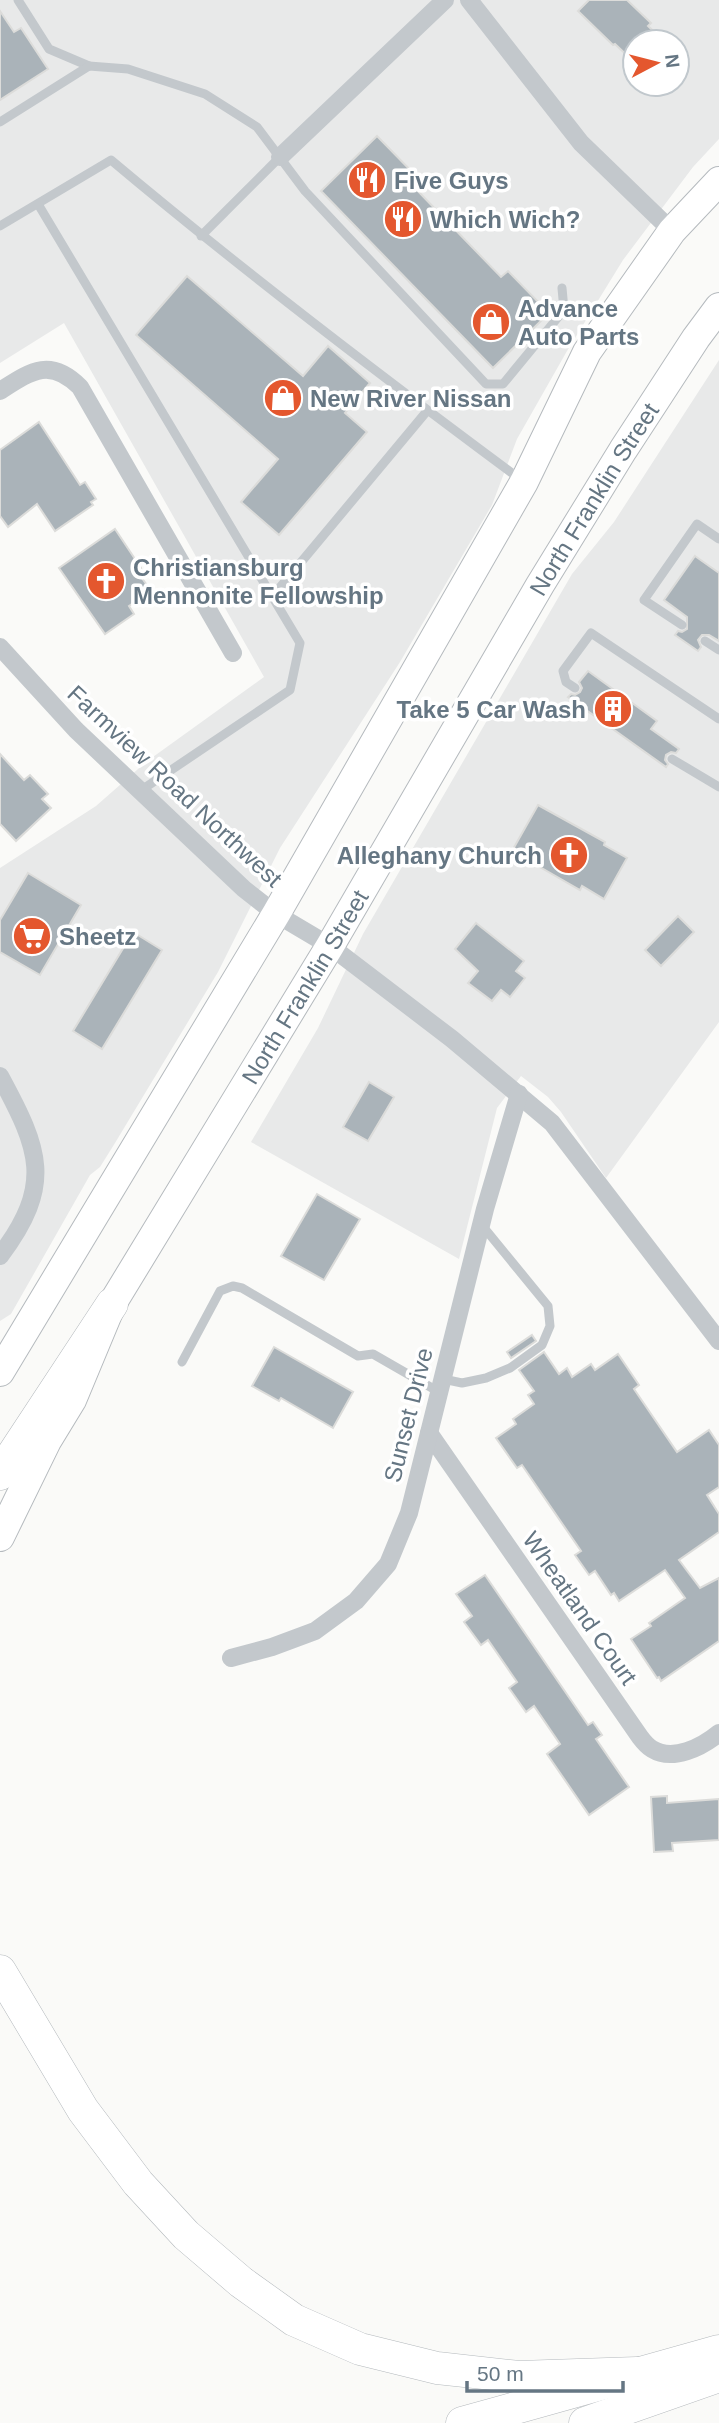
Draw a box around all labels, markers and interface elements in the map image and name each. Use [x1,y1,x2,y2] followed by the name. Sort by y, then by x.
[621,28,691,98] north arrow
[661,53,684,69] text: N
[346,159,388,201] restaurant icon: Five Guys
[394,167,509,194] place label: Five Guys
[382,198,424,240] restaurant icon: Which Wich?
[430,206,580,233] place label: Which Wich?
[518,295,639,350] place label: Advance Auto Parts
[470,301,512,343] shop icon: Advance Auto Parts
[262,377,304,419] shop icon: New River Nissan
[310,385,511,412] place label: New River Nissan
[524,397,664,600] street label: North Franklin Street
[133,554,384,609] place label: Christiansburg Mennonite Fellowship
[85,560,127,602] church icon: Christiansburg Mennonite Fellowship
[62,680,288,893] street label: Farmview Road Northwest
[592,688,634,730] building icon: Take 5 Car Wash
[397,696,586,723] place label: Take 5 Car Wash
[548,834,590,876] church icon: Alleghany Church
[337,842,542,869] place label: Alleghany Church
[236,885,373,1089] street label: North Franklin Street
[11,915,53,957] supermarket icon: Sheetz
[59,923,136,950] place label: Sheetz
[378,1345,438,1485] street label: Sunset Drive
[517,1526,643,1690] street label: Wheatland Court
[467,2350,623,2394] scale bar
[477,2362,524,2385] text: 50 m

